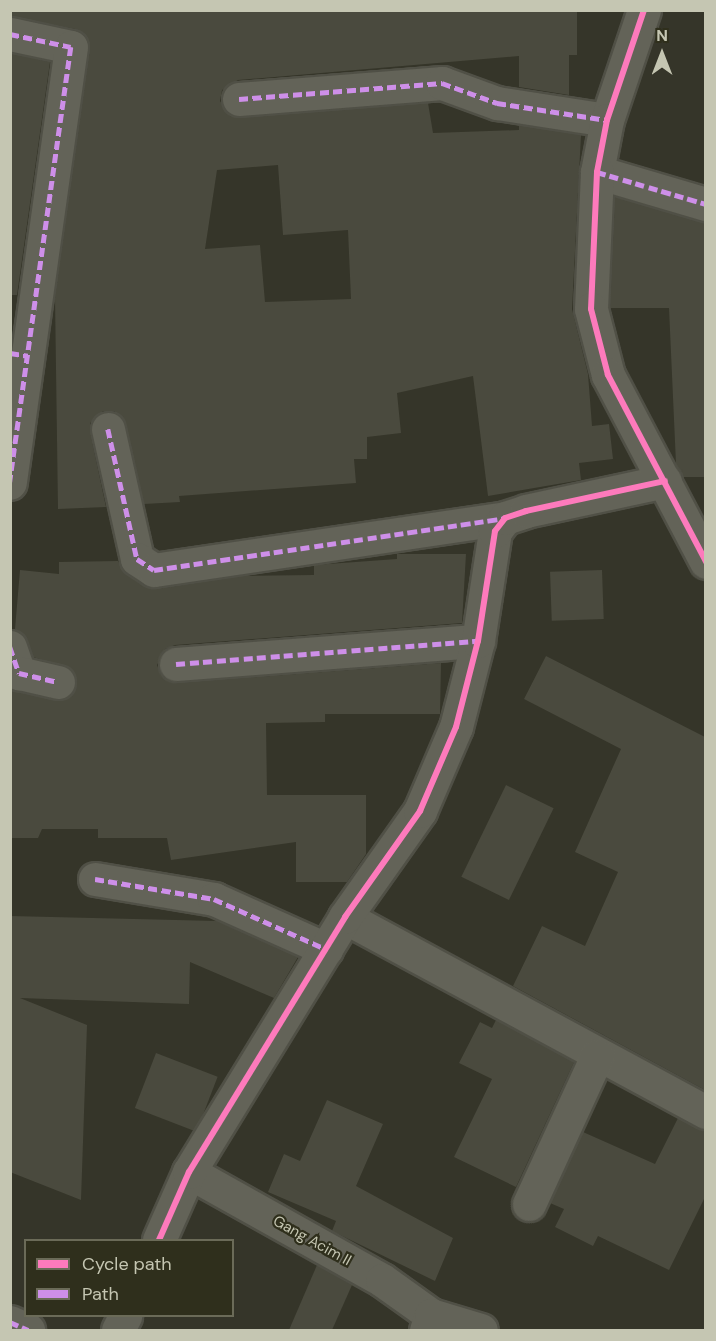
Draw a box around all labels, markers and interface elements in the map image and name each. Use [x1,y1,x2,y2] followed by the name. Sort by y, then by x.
[632,24,692,84] north arrow
[656,25,668,46] text: N
[270,1212,354,1270] street label: Gang Acim II
[24,1239,234,1317] legend
[82,1252,172,1276] text: Cycle path
[82,1282,119,1306] text: Path

